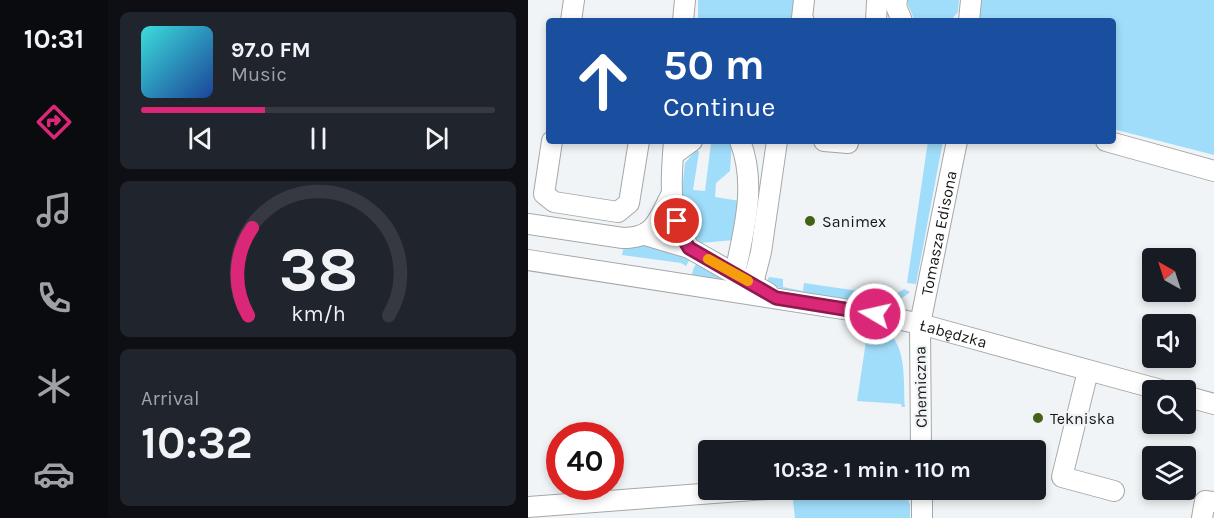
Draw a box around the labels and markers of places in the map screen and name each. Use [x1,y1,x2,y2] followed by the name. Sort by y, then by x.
[651,195,702,246] pin
[822,212,886,231] place label: Sanimex
[803,214,817,228] marker: Sanimex
[1050,409,1115,428] place label: Tekniska
[1031,411,1045,425] marker: Tekniska

